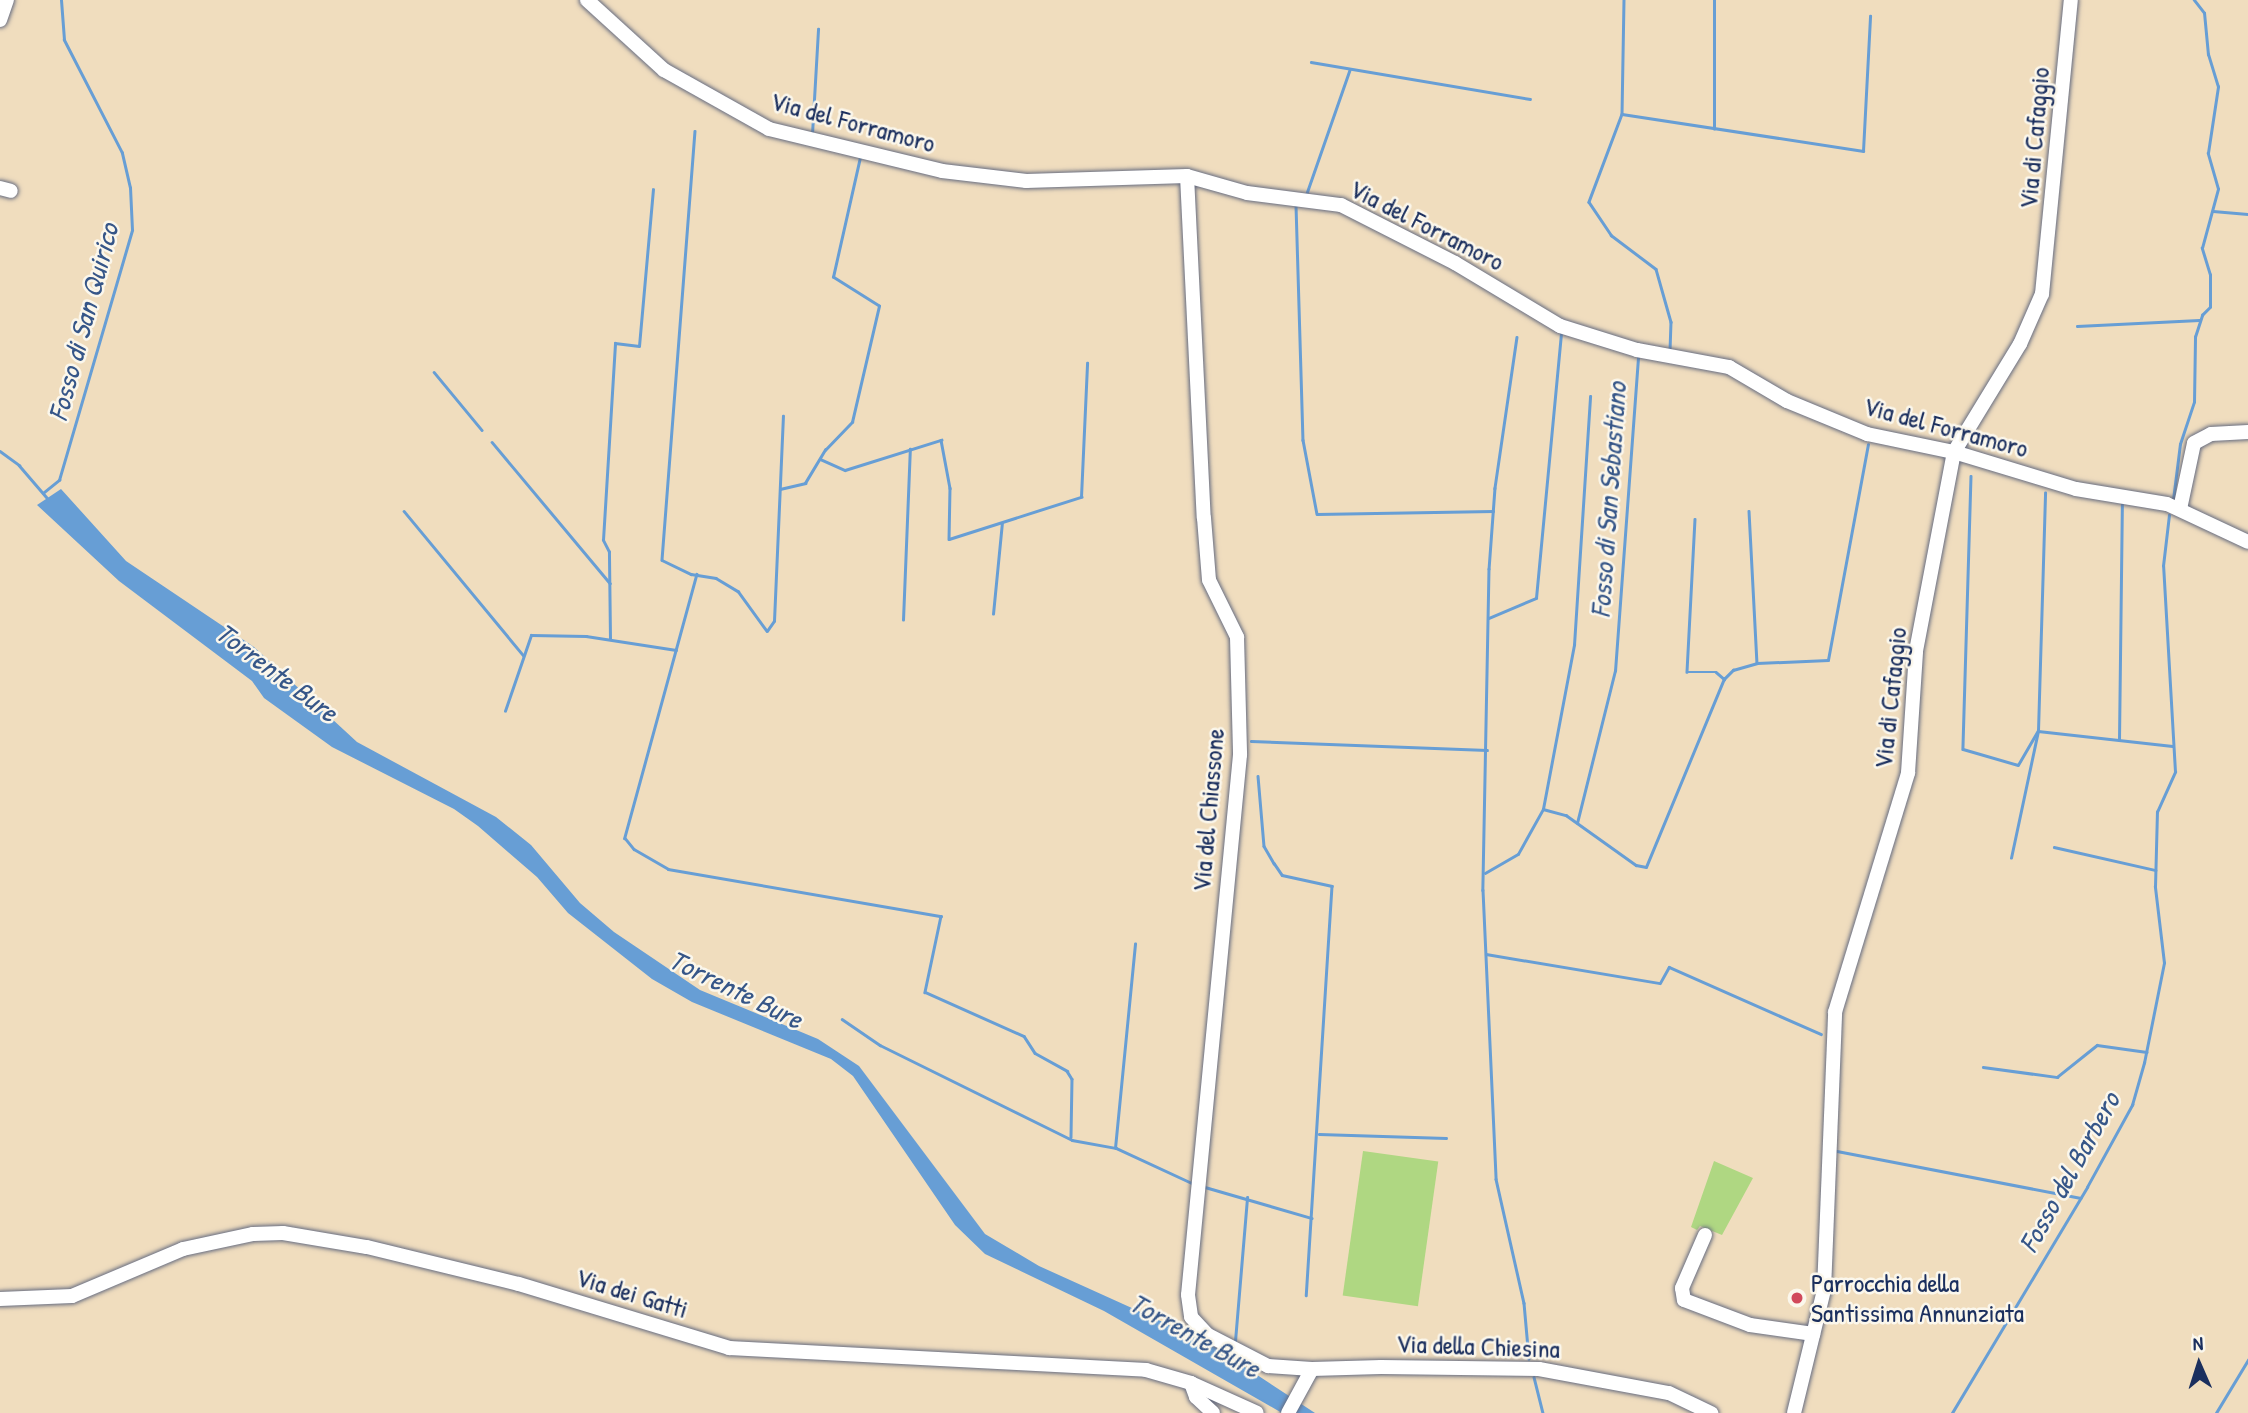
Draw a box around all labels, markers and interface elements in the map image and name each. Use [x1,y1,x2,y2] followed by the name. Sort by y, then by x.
[2012,66,2056,210] street label: Via di Cafaggio
[767,85,939,159] street label: Via del Forramoro
[1345,173,1509,277] street label: Via del Forramoro
[41,220,125,424] water label: Fosso di San Quirico
[1583,381,1633,619] water label: Fosso di San Sebastiano
[1860,390,2032,464] street label: Via del Forramoro
[209,615,345,729] water label: Torrente Bure
[1867,626,1913,770] street label: Via di Cafaggio
[1185,727,1231,893] street label: Via del Chiassone
[664,942,808,1036] water label: Torrente Bure
[2011,1086,2127,1258] water label: Fosso del Barbero
[572,1261,692,1325] street label: Via dei Gatti
[1811,1267,2024,1328] place label: Parrocchia della Santissima Annunziata
[1124,1285,1266,1385] water label: Torrente Bure
[1789,1290,1805,1306] marker: Parrocchia della Santissima Annunziata
[1396,1328,1560,1364] street label: Via della Chiesina
[2164,1329,2234,1399] north arrow
[2192,1330,2204,1356] text: N

